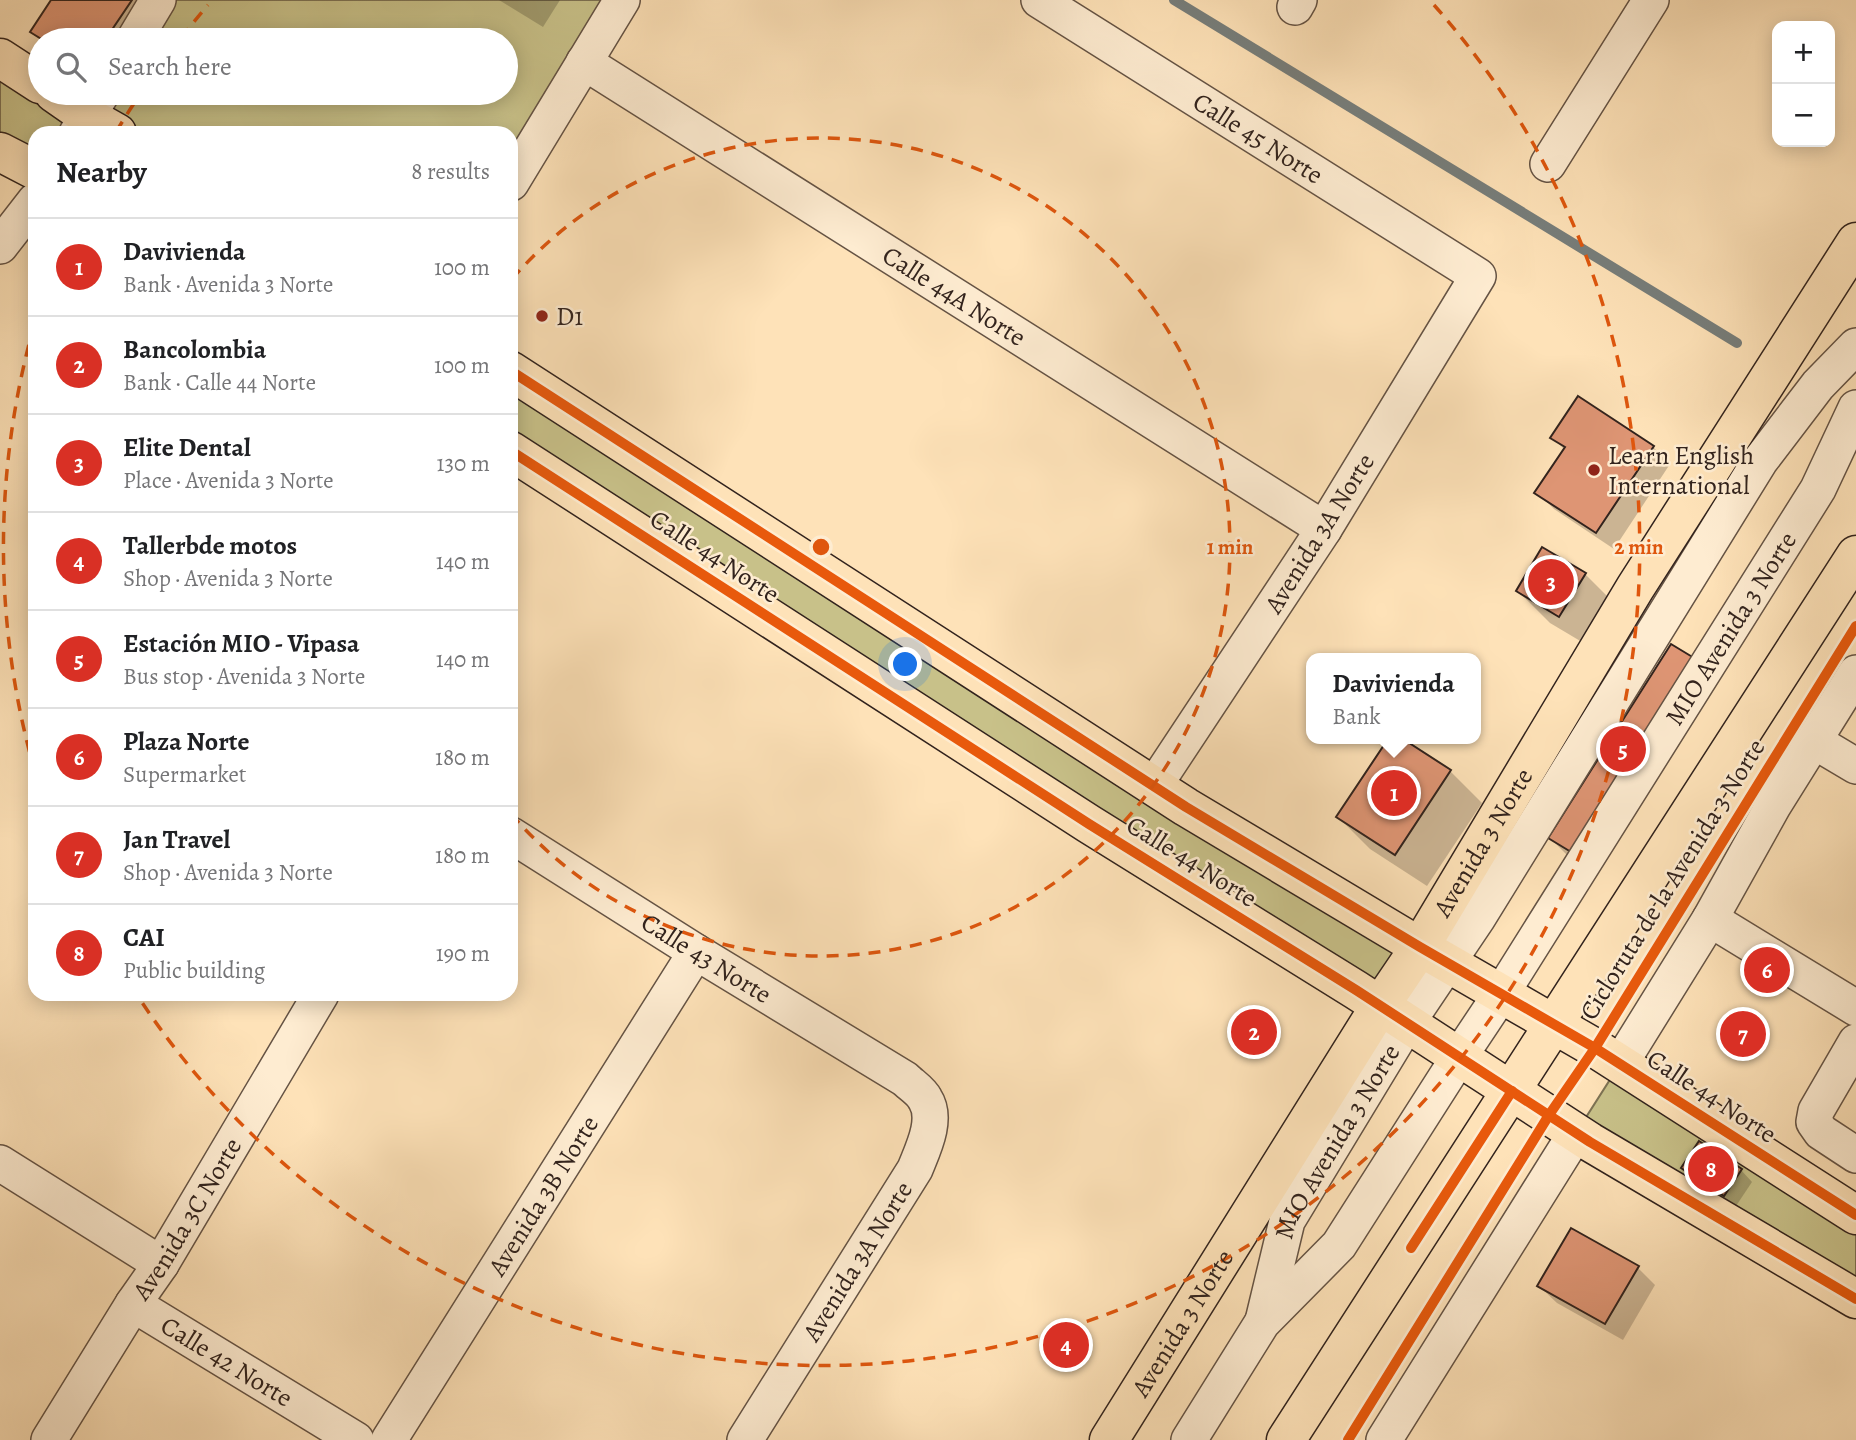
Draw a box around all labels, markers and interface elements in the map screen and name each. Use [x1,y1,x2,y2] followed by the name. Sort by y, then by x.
[1772,21,1835,147] map controls
[1772,21,1835,84] button: +
[28,28,518,105] search box
[52,48,90,86] icon: search
[108,49,232,84] text: Search here
[1186,84,1330,192] street label: Calle 45 Norte
[1772,84,1835,147] button: −
[56,152,147,192] text: Nearby
[411,156,490,187] text: 8 results
[123,234,246,269] text: Davivienda
[876,238,1032,355] street label: Calle 44A Norte
[75,252,83,283] text: 1
[434,252,490,283] text: 100 m
[123,269,333,300] text: Bank · Avenida 3 Norte
[556,299,583,334] place label: D1
[534,308,550,324] marker: D1
[123,332,266,367] text: Bancolombia
[73,350,85,381] text: 2
[434,350,490,381] text: 100 m
[123,367,316,398] text: Bank · Calle 44 Norte
[123,430,251,465] text: Elite Dental
[1608,438,1754,503] place label: Learn English International
[1256,447,1383,621] street label: Avenida 3A Norte
[74,448,84,479] text: 3
[437,448,490,479] text: 130 m
[1586,462,1602,478] marker: Learn English International
[123,465,334,496] text: Place · Avenida 3 Norte
[643,501,786,611] street label: Calle 44 Norte
[1657,525,1805,732] street label: MIO Avenida 3 Norte
[123,528,297,563] text: Tallerbde motos
[1207,533,1254,561] text: 1 min
[1614,533,1664,561] text: 2 min
[809,535,833,559] centre of rings
[74,546,84,577] text: 4
[436,546,490,577] text: 140 m
[1528,556,1574,608] pin: 3
[123,563,333,594] text: Shop · Avenida 3 Norte
[123,626,360,661] text: Estación MIO - Vipasa
[74,644,84,675] text: 5
[436,644,490,675] text: 140 m
[888,647,922,681] your location
[1306,653,1481,744] popup
[123,661,365,692] text: Bus stop · Avenida 3 Norte
[1332,666,1455,701] text: Davivienda
[1332,701,1381,732] text: Bank
[1600,723,1646,775] pin: 5
[123,724,250,759] text: Plaza Norte
[1571,732,1773,1026] street label: Cicloruta de la Avenida 3 Norte
[74,742,84,773] text: 6
[435,742,490,773] text: 180 m
[123,759,246,790] text: Supermarket
[1425,762,1541,924] street label: Avenida 3 Norte
[1371,767,1417,819] pin: 1
[1120,807,1264,915] street label: Calle 44 Norte
[123,822,230,857] text: Jan Travel
[74,840,84,871] text: 7
[435,840,490,871] text: 180 m
[123,857,333,888] text: Shop · Avenida 3 Norte
[634,905,778,1012] street label: Calle 43 Norte
[123,920,165,955] text: CAI
[73,938,85,969] text: 8
[436,938,490,969] text: 190 m
[1744,944,1790,996] pin: 6
[123,955,265,986] text: Public building
[1231,1006,1277,1058] pin: 2
[1720,1008,1766,1060] pin: 7
[1266,1037,1408,1243] street label: MIO Avenida 3 Norte
[1640,1041,1783,1151] street label: Calle 44 Norte
[479,1109,607,1283] street label: Avenida 3B Norte
[124,1131,250,1308] street label: Avenida 3C Norte
[1688,1143,1734,1195] pin: 8
[794,1175,921,1349] street label: Avenida 3A Norte
[1123,1243,1242,1404] street label: Avenida 3 Norte
[154,1308,299,1415] street label: Calle 42 Norte
[1043,1319,1089,1371] pin: 4

